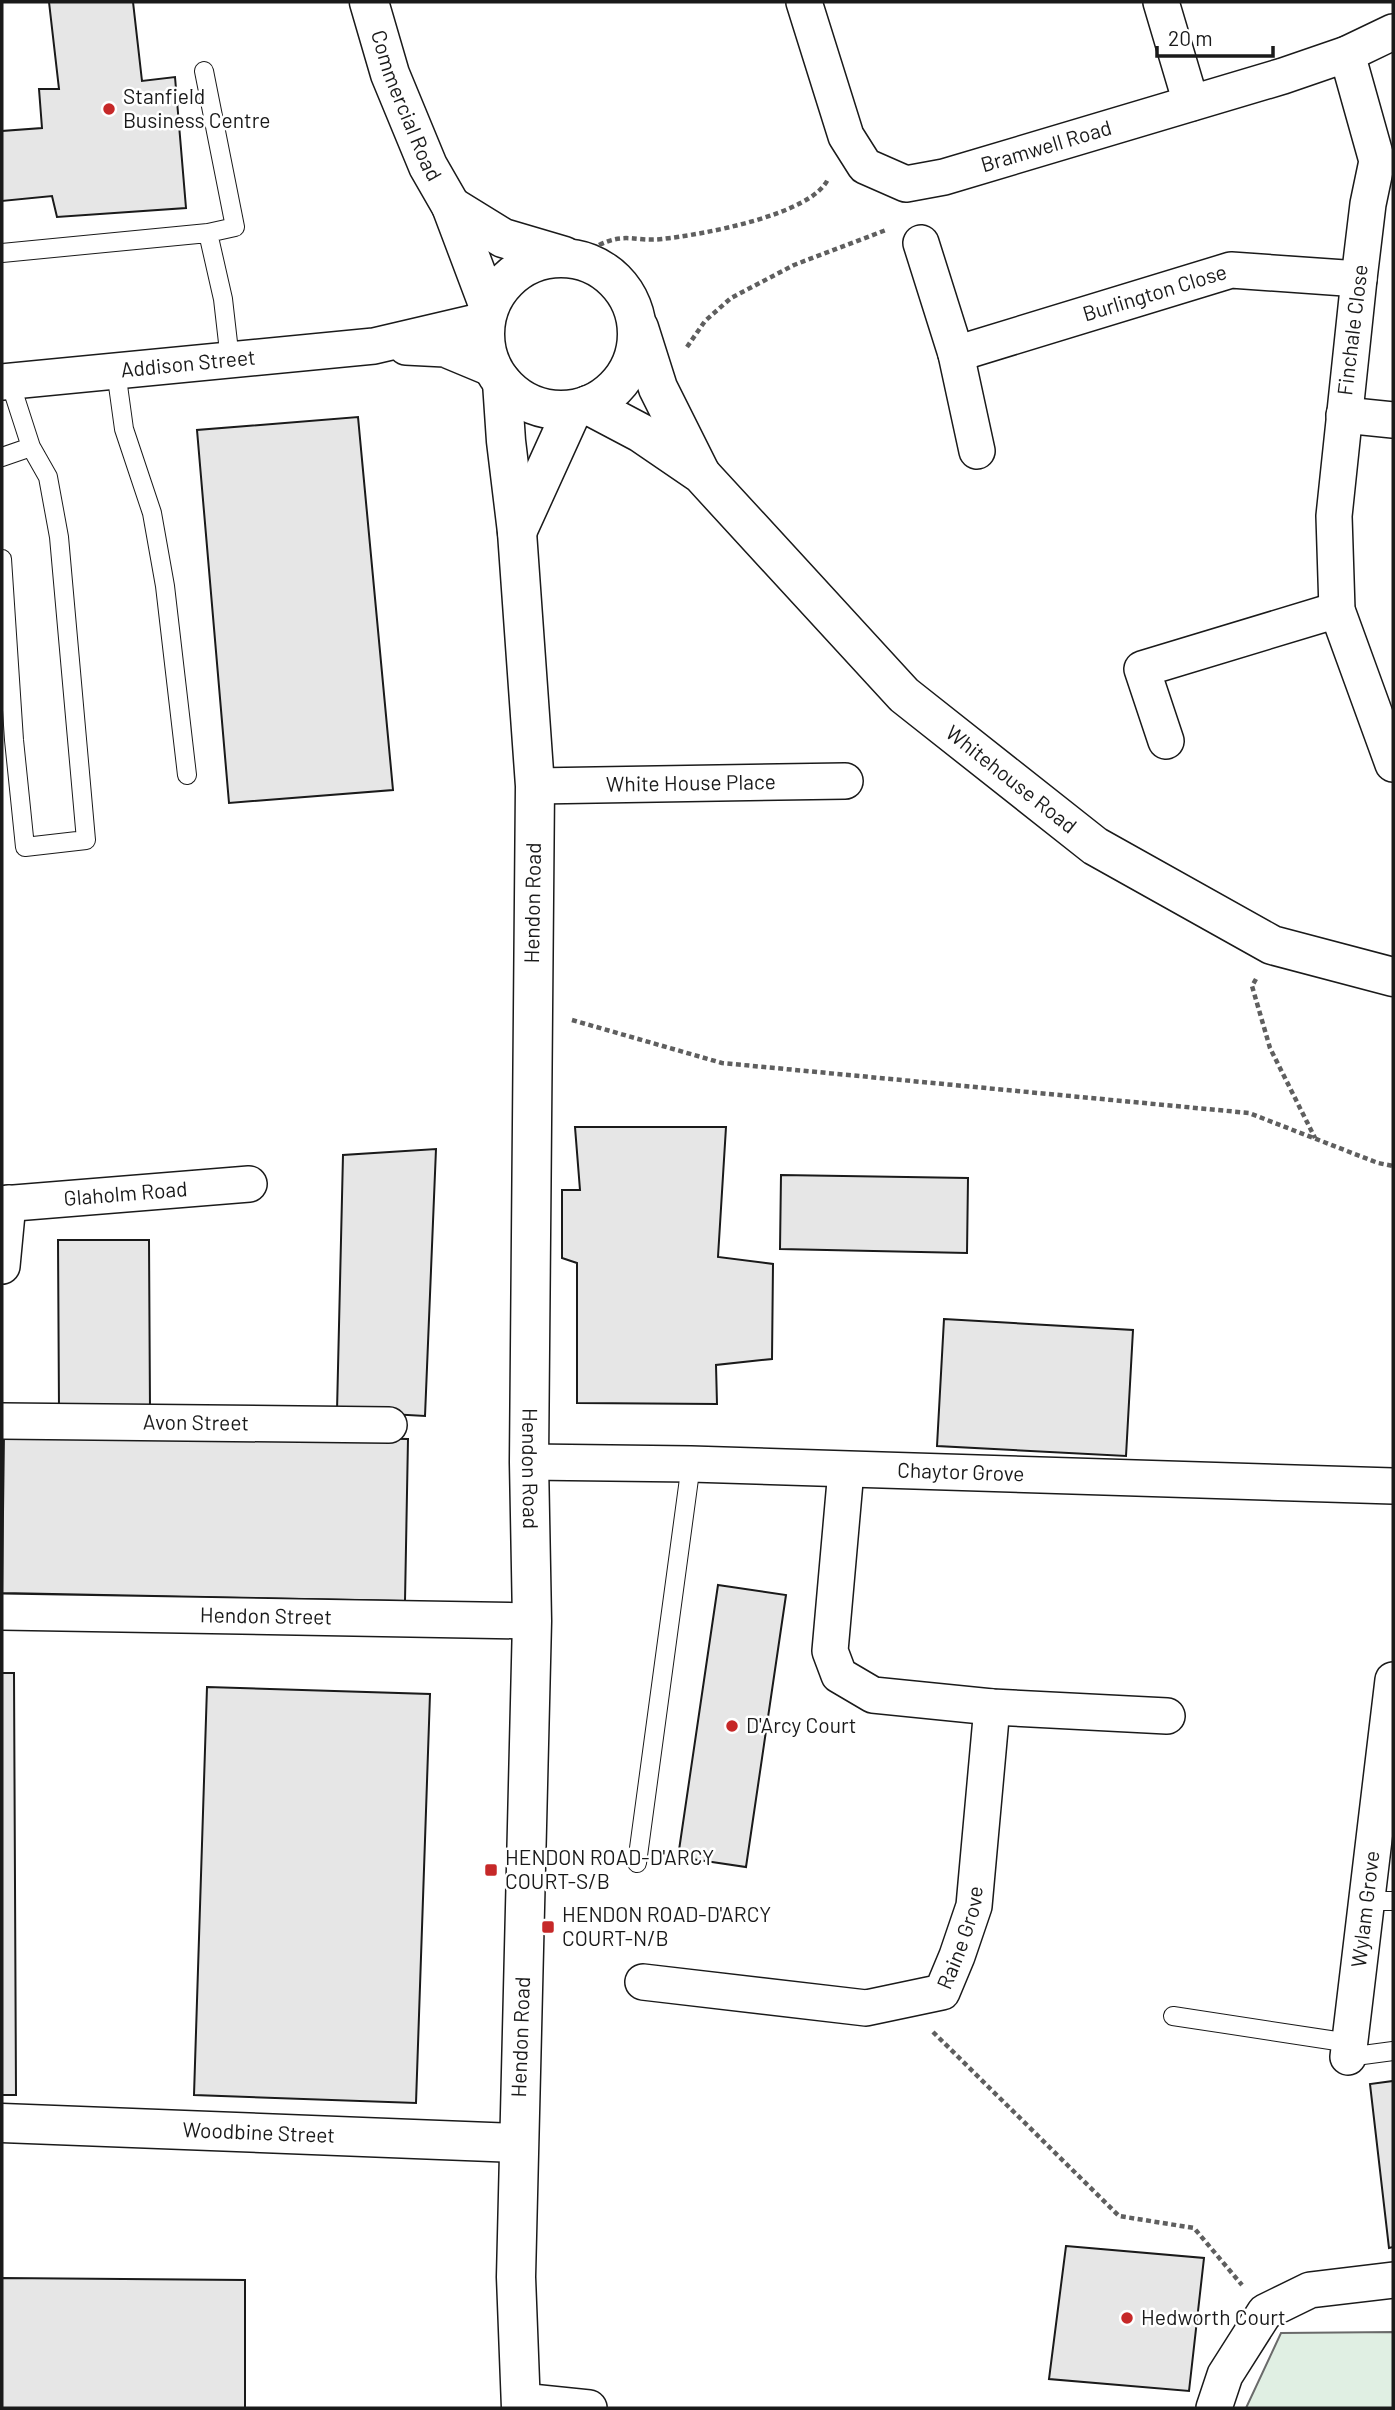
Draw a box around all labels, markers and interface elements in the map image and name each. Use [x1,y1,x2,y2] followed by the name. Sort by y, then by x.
[1157,14,1272,58] scale bar
[1168,25,1213,50] text: 20 m
[367,27,448,185] street label: Commercial Road
[123,83,270,132] place label: Stanfield Business Centre
[101,101,117,117] marker: Stanfield Business Centre
[977,114,1114,176] street label: Bramwell Road
[1079,258,1230,326] street label: Burlington Close
[1331,263,1372,397] street label: Finchale Close
[119,344,257,381] street label: Addison Street
[942,719,1082,838] street label: Whitehouse Road
[606,768,776,796] street label: White House Place
[518,842,545,964] street label: Hendon Road
[63,1175,188,1210] street label: Glaholm Road
[143,1408,249,1435] street label: Avon Street
[518,1408,544,1529] street label: Hendon Road
[897,1456,1025,1485] street label: Chaytor Grove
[200,1601,332,1629] street label: Hendon Street
[746,1712,856,1737] place label: D'Arcy Court
[724,1718,740,1734] marker: D'Arcy Court
[505,1844,714,1893] place label: HENDON ROAD-D'ARCY COURT-S/B
[1345,1849,1384,1969] street label: Wylam Grove
[483,1862,499,1878] marker: HENDON ROAD-D'ARCY COURT-S/B
[931,1885,987,1993] street label: Raine Grove
[562,1901,771,1950] place label: HENDON ROAD-D'ARCY COURT-N/B
[540,1919,556,1935] marker: HENDON ROAD-D'ARCY COURT-N/B
[505,1976,534,2098] street label: Hendon Road
[182,2116,336,2147] street label: Woodbine Street
[1141,2304,1286,2329] place label: Hedworth Court
[1119,2310,1135,2326] marker: Hedworth Court

